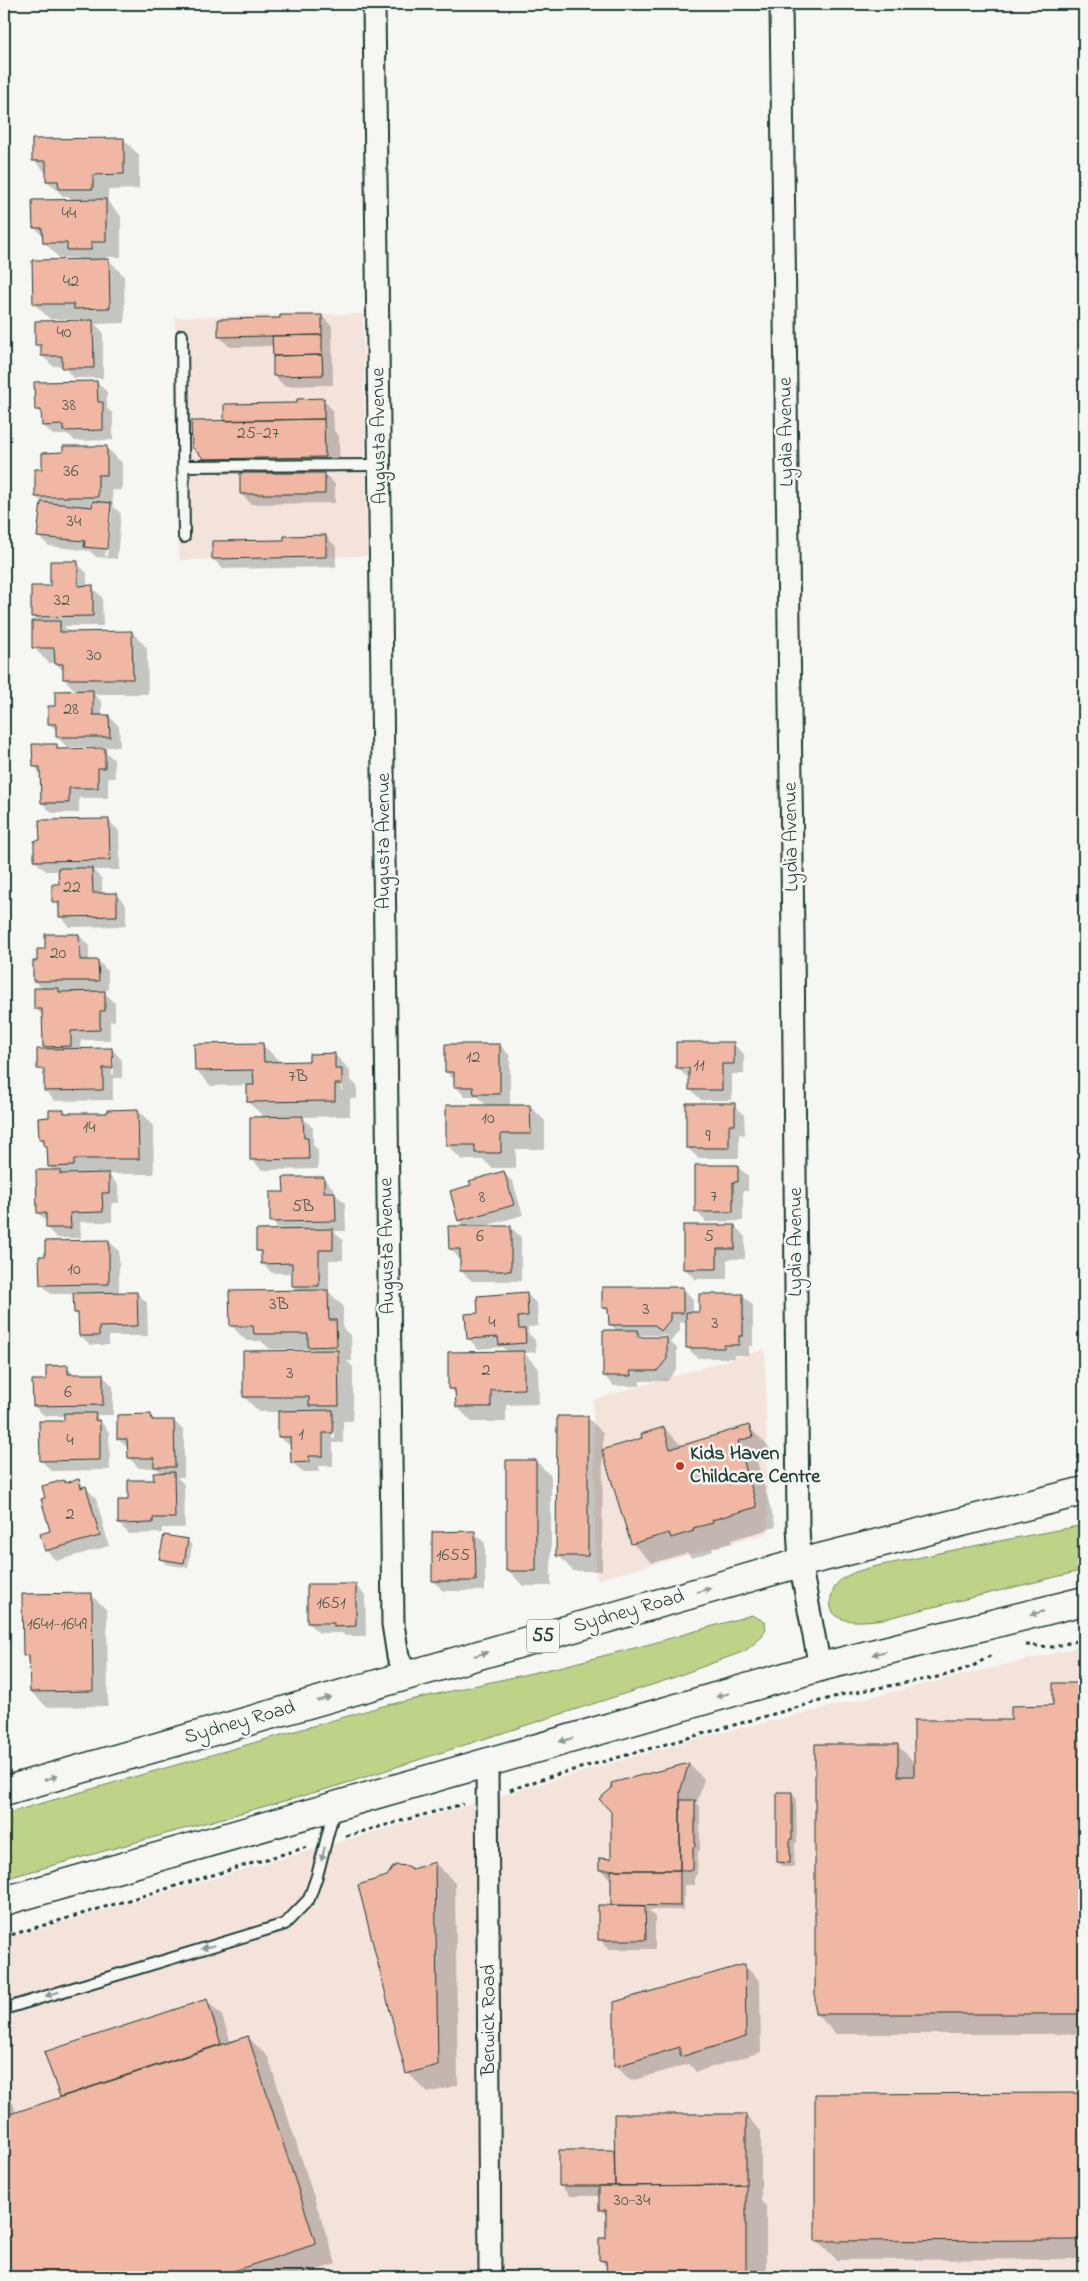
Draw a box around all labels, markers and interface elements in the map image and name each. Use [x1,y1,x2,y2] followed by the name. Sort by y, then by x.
[62,201,77,227] house number: 44
[63,269,79,295] house number: 42
[56,320,72,346] house number: 40
[364,367,397,505] street label: Augusta Avenue
[772,377,802,487] street label: Lydia Avenue
[62,393,76,419] house number: 38
[237,421,280,447] house number: 25-27
[63,459,79,485] house number: 36
[67,509,82,535] house number: 34
[54,588,70,614] house number: 32
[86,643,102,669] house number: 30
[63,697,79,723] house number: 28
[370,773,400,909] street label: Augusta Avenue
[777,782,807,892] street label: Lydia Avenue
[63,875,81,901] house number: 22
[50,941,67,967] house number: 20
[466,1045,480,1071] house number: 12
[693,1053,705,1079] house number: 11
[288,1064,308,1090] house number: 7B
[481,1106,495,1132] house number: 10
[82,1115,96,1141] house number: 14
[705,1124,711,1150] house number: 9
[372,1177,405,1315] street label: Augusta Avenue
[710,1184,718,1210] house number: 7
[479,1185,486,1211] house number: 8
[782,1187,811,1297] street label: Lydia Avenue
[292,1194,314,1220] house number: 5B
[476,1224,484,1250] house number: 6
[704,1224,714,1250] house number: 5
[67,1257,81,1283] house number: 10
[269,1292,289,1318] house number: 3B
[642,1297,650,1323] house number: 3
[488,1310,496,1336] house number: 4
[711,1311,719,1337] house number: 3
[482,1358,491,1384] house number: 2
[286,1361,294,1387] house number: 3
[64,1380,72,1406] house number: 6
[298,1422,304,1448] house number: 1
[66,1428,74,1454] house number: 4
[690,1440,821,1492] place label: Kids Haven Childcare Centre
[674,1460,686,1472] marker: Kids Haven Childcare Centre
[66,1502,75,1528] house number: 2
[436,1543,470,1569] house number: 1655
[570,1582,688,1642] street label: Sydney Road
[697,1586,712,1594] one-way arrow
[316,1591,346,1617] house number: 1651
[1029,1609,1044,1617] one-way arrow
[27,1612,88,1638] house number: 1641-1649
[527,1620,559,1652] road number: 55
[872,1649,887,1657] one-way arrow
[473,1650,488,1658] one-way arrow
[715,1692,730,1700] one-way arrow
[181,1693,299,1753] street label: Sydney Road
[317,1695,332,1703] one-way arrow
[559,1737,574,1745] one-way arrow
[43,1773,58,1781] one-way arrow
[319,1846,327,1861] one-way arrow
[201,1944,216,1952] one-way arrow
[475,1964,504,2077] street label: Berwick Road
[45,1990,60,1998] one-way arrow
[614,2188,651,2214] house number: 30-34

